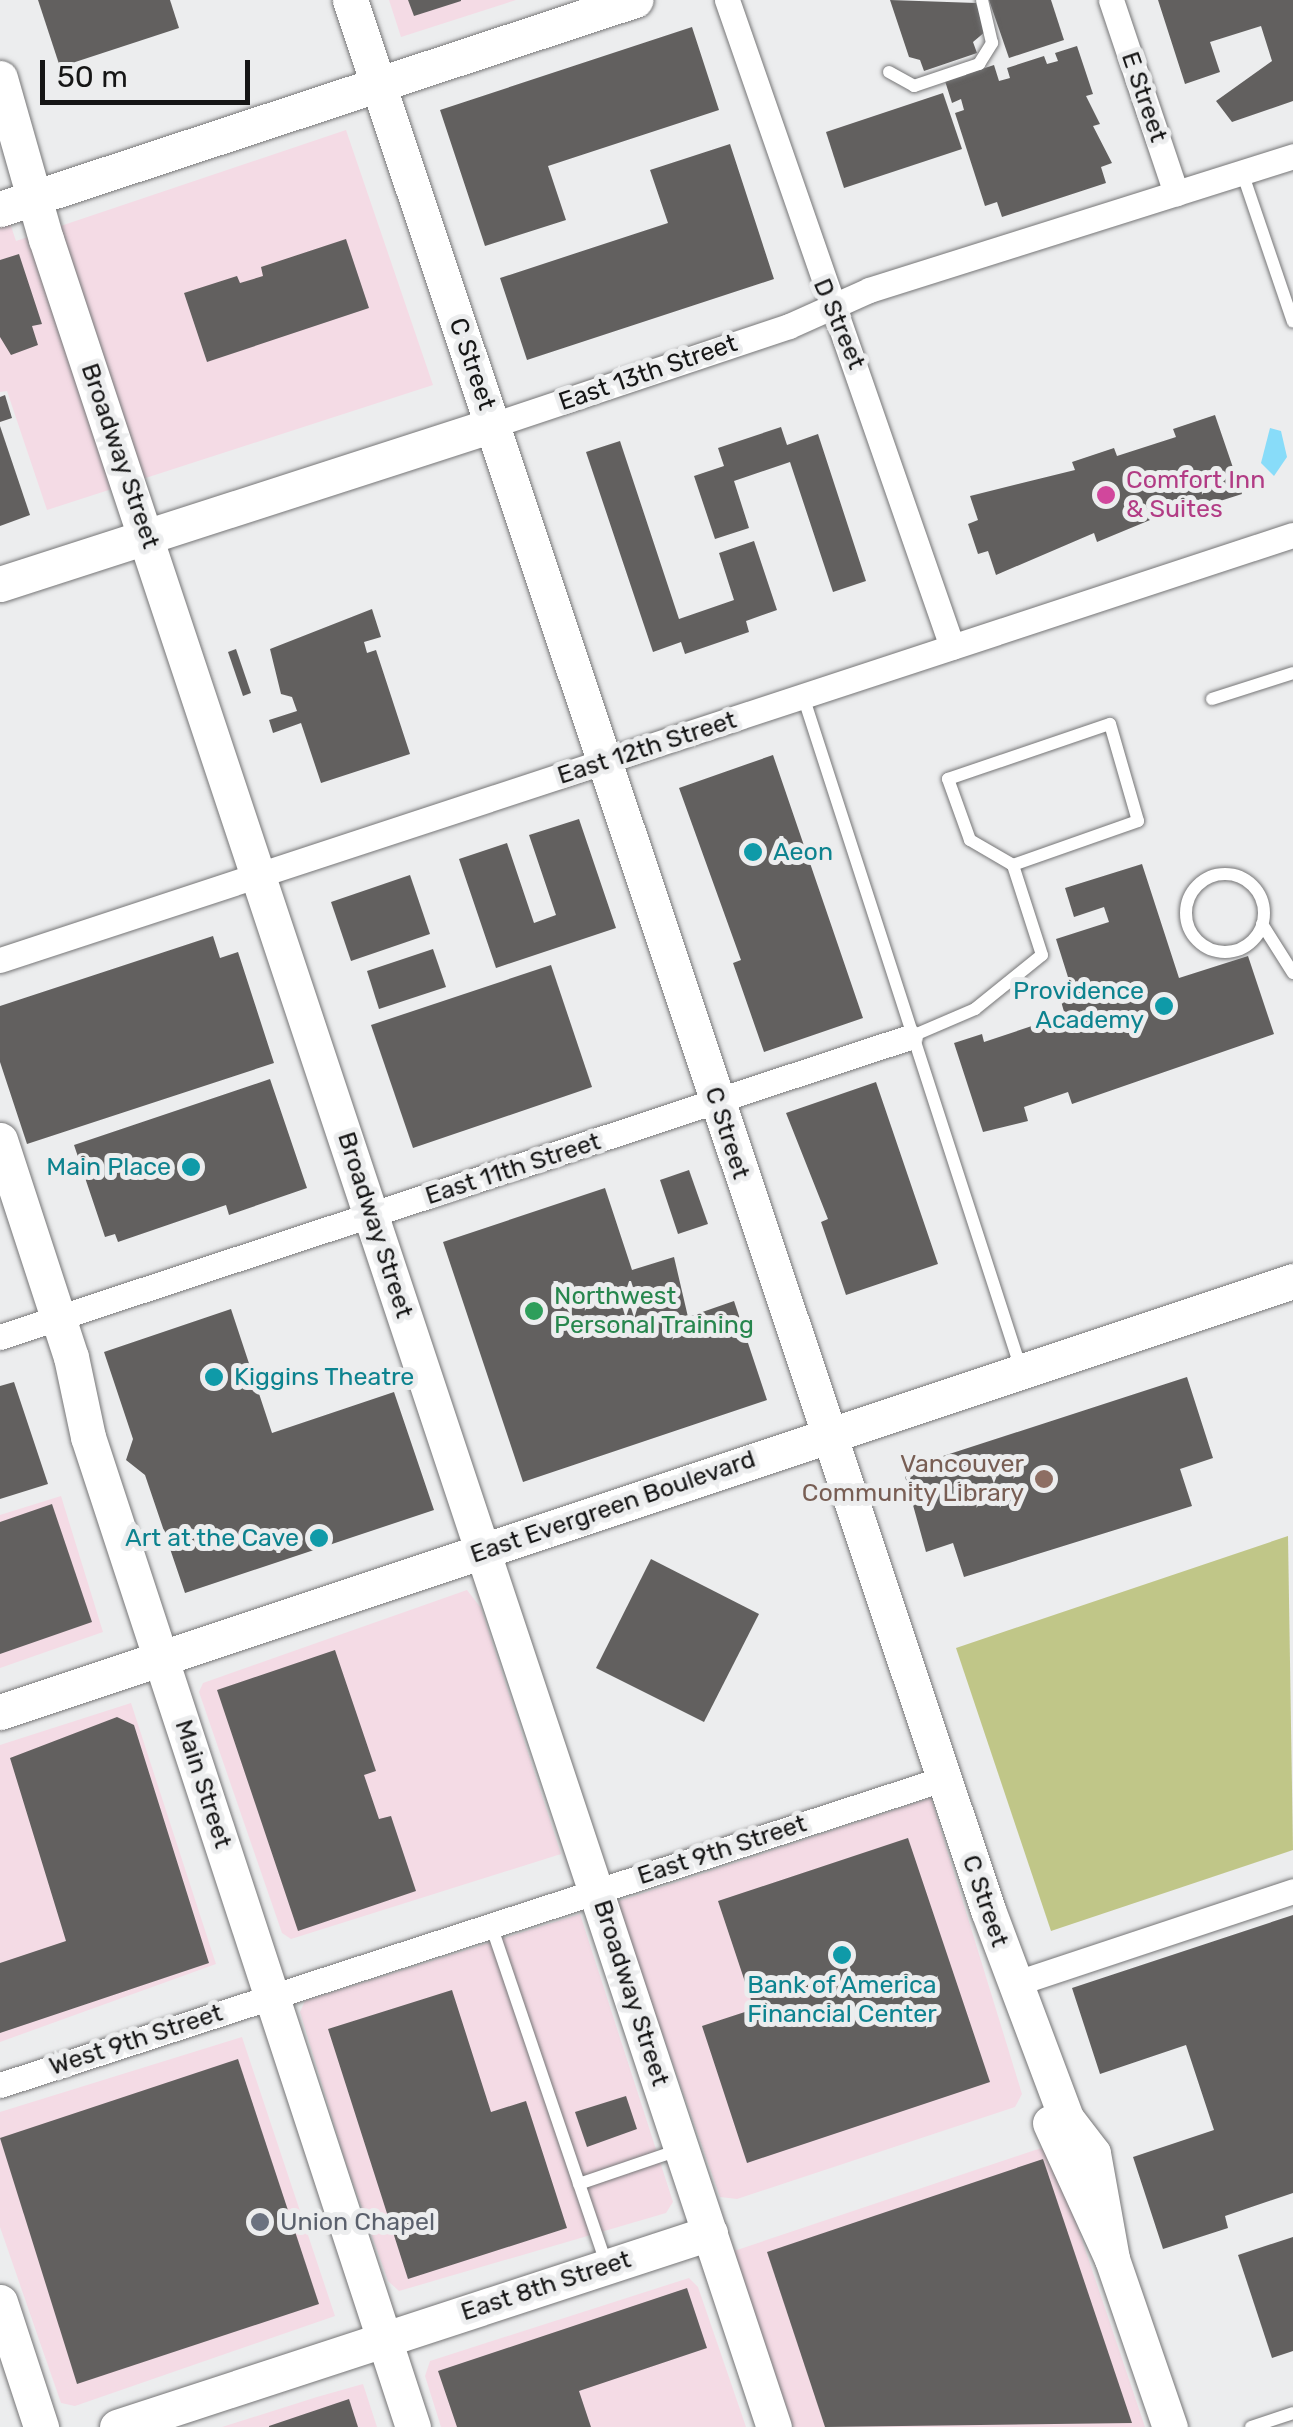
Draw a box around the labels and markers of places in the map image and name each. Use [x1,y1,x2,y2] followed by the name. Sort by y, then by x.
[1126,466,1265,525] place label: Comfort Inn & Suites
[1095,484,1117,506] marker: Comfort Inn & Suites
[773,837,833,867] place label: Aeon
[742,841,764,863] marker: Aeon
[1013,977,1144,1036] place label: Providence Academy
[1153,995,1175,1017] marker: Providence Academy
[46,1152,171,1182] place label: Main Place
[180,1156,202,1178] marker: Main Place
[554,1282,754,1341] place label: Northwest Personal Training
[523,1300,545,1322] marker: Northwest Personal Training
[234,1362,415,1392] place label: Kiggins Theatre
[203,1366,225,1388] marker: Kiggins Theatre
[801,1450,1024,1509] place label: Vancouver Community Library
[1033,1468,1055,1490] marker: Vancouver Community Library
[125,1523,299,1553] place label: Art at the Cave
[308,1527,330,1549] marker: Art at the Cave
[831,1944,853,1966] marker: Bank of America Financial Center
[747,1971,937,2030] place label: Bank of America Financial Center
[280,2207,435,2237] place label: Union Chapel
[249,2211,271,2233] marker: Union Chapel

